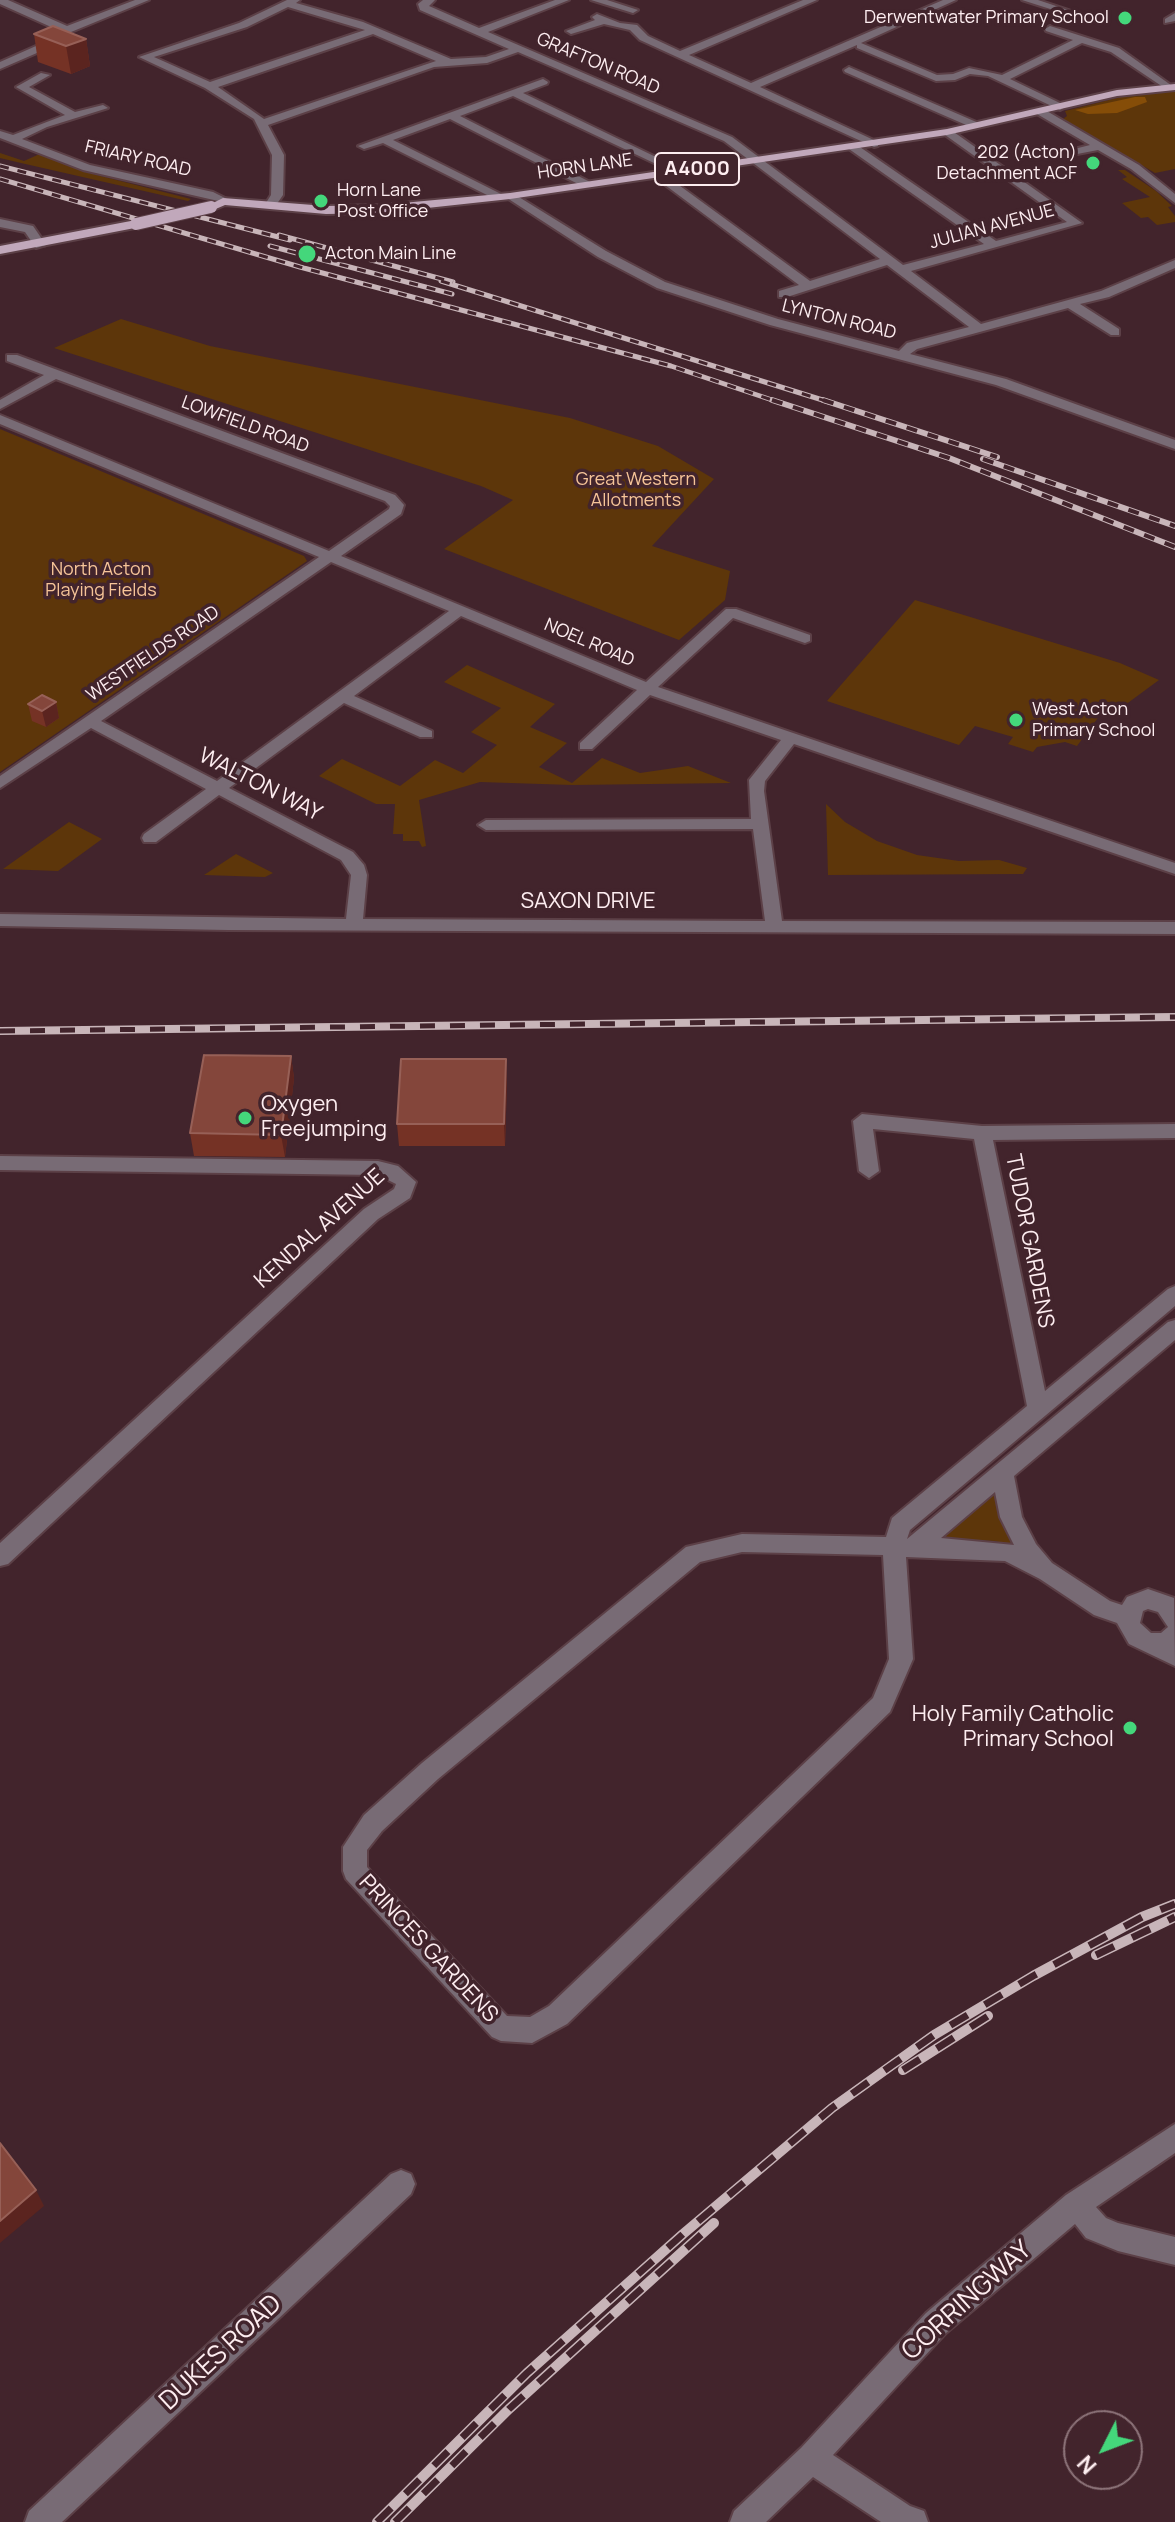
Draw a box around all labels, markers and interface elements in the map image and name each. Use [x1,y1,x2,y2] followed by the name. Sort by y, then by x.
[864,7,1109,29] place label: Derwentwater Primary School
[1116,9,1134,27] marker: Derwentwater Primary School
[533,28,663,100] street label: GRAFTON ROAD
[83,136,193,182] street label: FRIARY ROAD
[937,142,1077,184] place label: 202 (Acton) Detachment ACF
[536,150,634,184] street label: HORN LANE
[655,153,739,185] road number: A4000
[1084,154,1102,172] marker: 202 (Acton) Detachment ACF
[337,180,428,222] place label: Horn Lane Post Office
[312,192,330,210] marker: Horn Lane Post Office
[927,200,1057,254] street label: JULIAN AVENUE
[296,243,318,265] marker: Acton Main Line
[325,243,456,265] place label: Acton Main Line
[780,295,898,345] street label: LYNTON ROAD
[178,392,312,458] street label: LOWFIELD ROAD
[576,469,696,512] park label: Great Western Allotments
[45,559,157,602] park label: North Acton Playing Fields
[83,602,223,706] street label: WESTFIELDS ROAD
[541,614,637,672] street label: NOEL ROAD
[1032,699,1156,742] place label: West Acton Primary School
[1007,711,1025,729] marker: West Acton Primary School
[194,743,326,827] street label: WALTON WAY
[520,889,656,915] street label: SAXON DRIVE
[261,1092,387,1144] place label: Oxygen Freejumping
[236,1109,254,1127] marker: Oxygen Freejumping
[999,1152,1059,1330] street label: TUDOR GARDENS
[250,1164,390,1294] street label: KENDAL AVENUE
[912,1702,1114,1754] place label: Holy Family Catholic Primary School
[1121,1719,1139,1737] marker: Holy Family Catholic Primary School
[353,1870,503,2028] street label: PRINCES GARDENS
[896,2235,1038,2367] street label: CORRINGWAY
[154,2289,288,2417] street label: DUKES ROAD
[1063,2410,1143,2490] north arrow
[1070,2449,1103,2481] text: N

